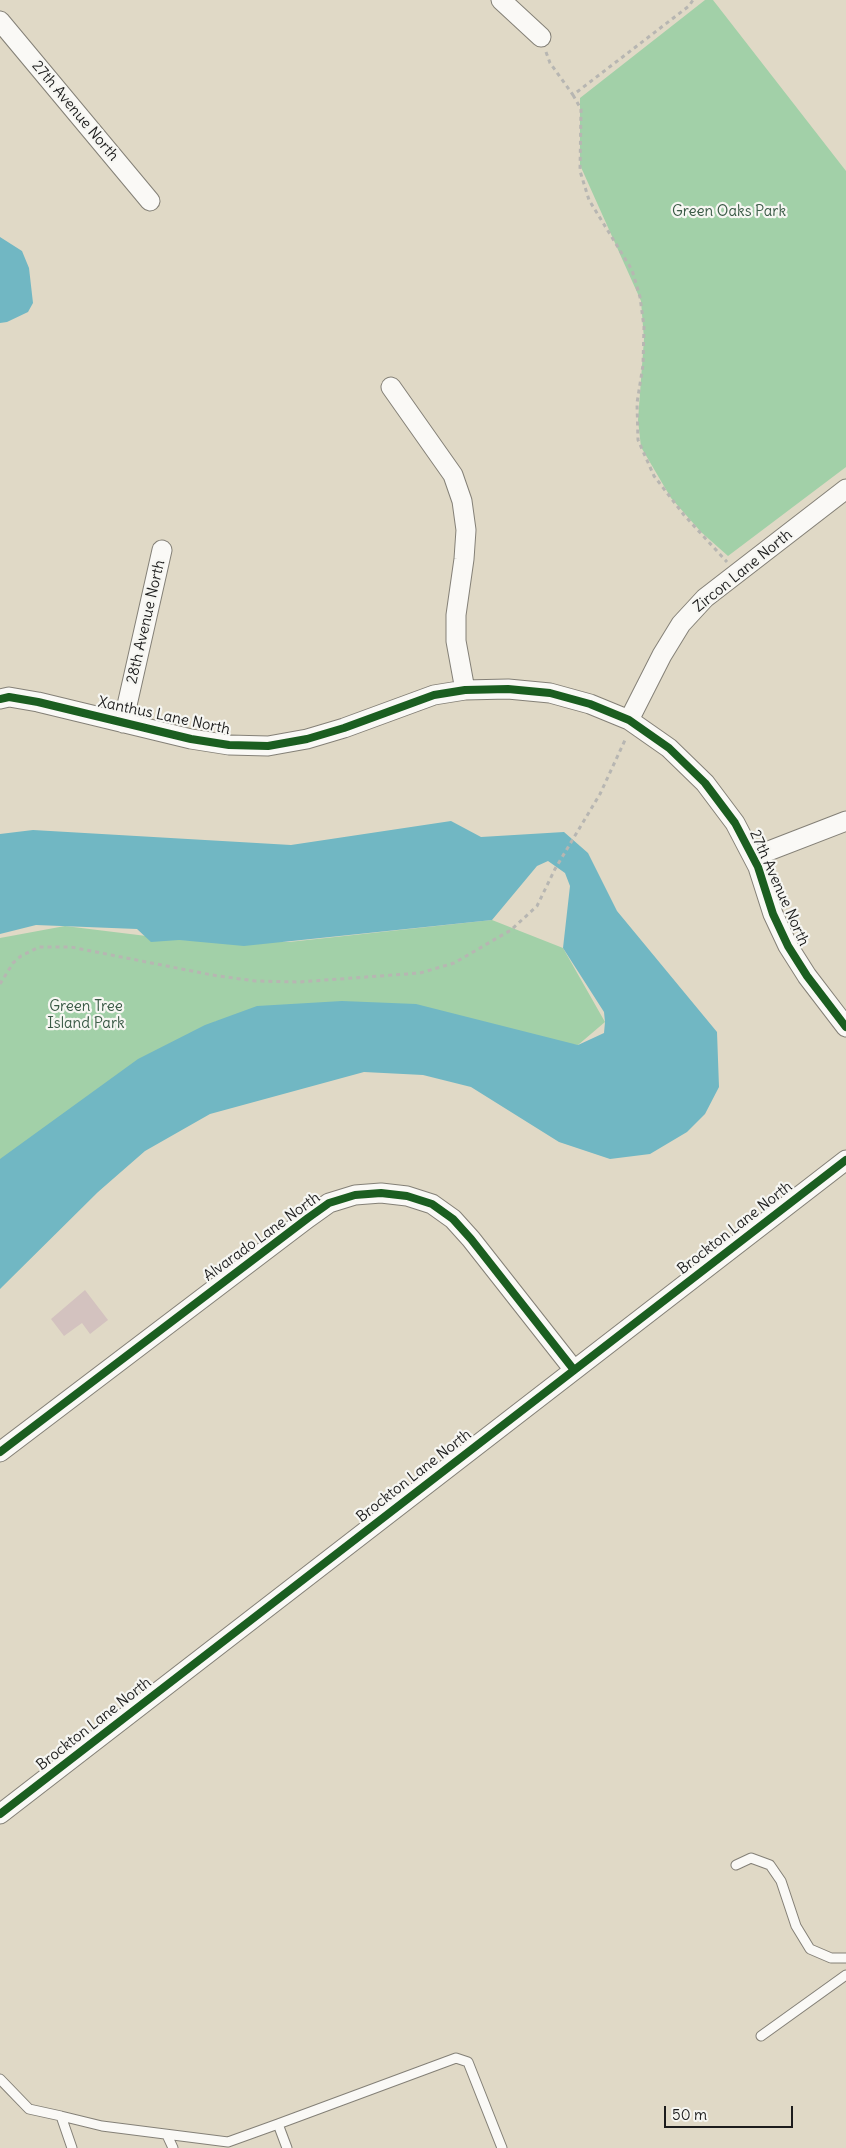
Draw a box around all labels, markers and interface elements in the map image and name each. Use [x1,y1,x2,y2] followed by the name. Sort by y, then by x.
[28,57,122,165] street label: 27th Avenue North
[672,203,786,221] park label: Green Oaks Park
[690,526,796,616] street label: Zircon Lane North
[123,558,169,686] street label: 28th Avenue North
[96,693,232,739] street label: Xanthus Lane North
[745,827,813,949] street label: 27th Avenue North
[47,998,125,1033] park label: Green Tree Island Park
[674,1178,796,1278] street label: Brockton Lane North
[200,1189,324,1285] street label: Alvarado Lane North
[353,1426,475,1526] street label: Brockton Lane North
[33,1674,155,1774] street label: Brockton Lane North
[666,2096,795,2128] scale bar
[672,2105,707,2124] text: 50 m

